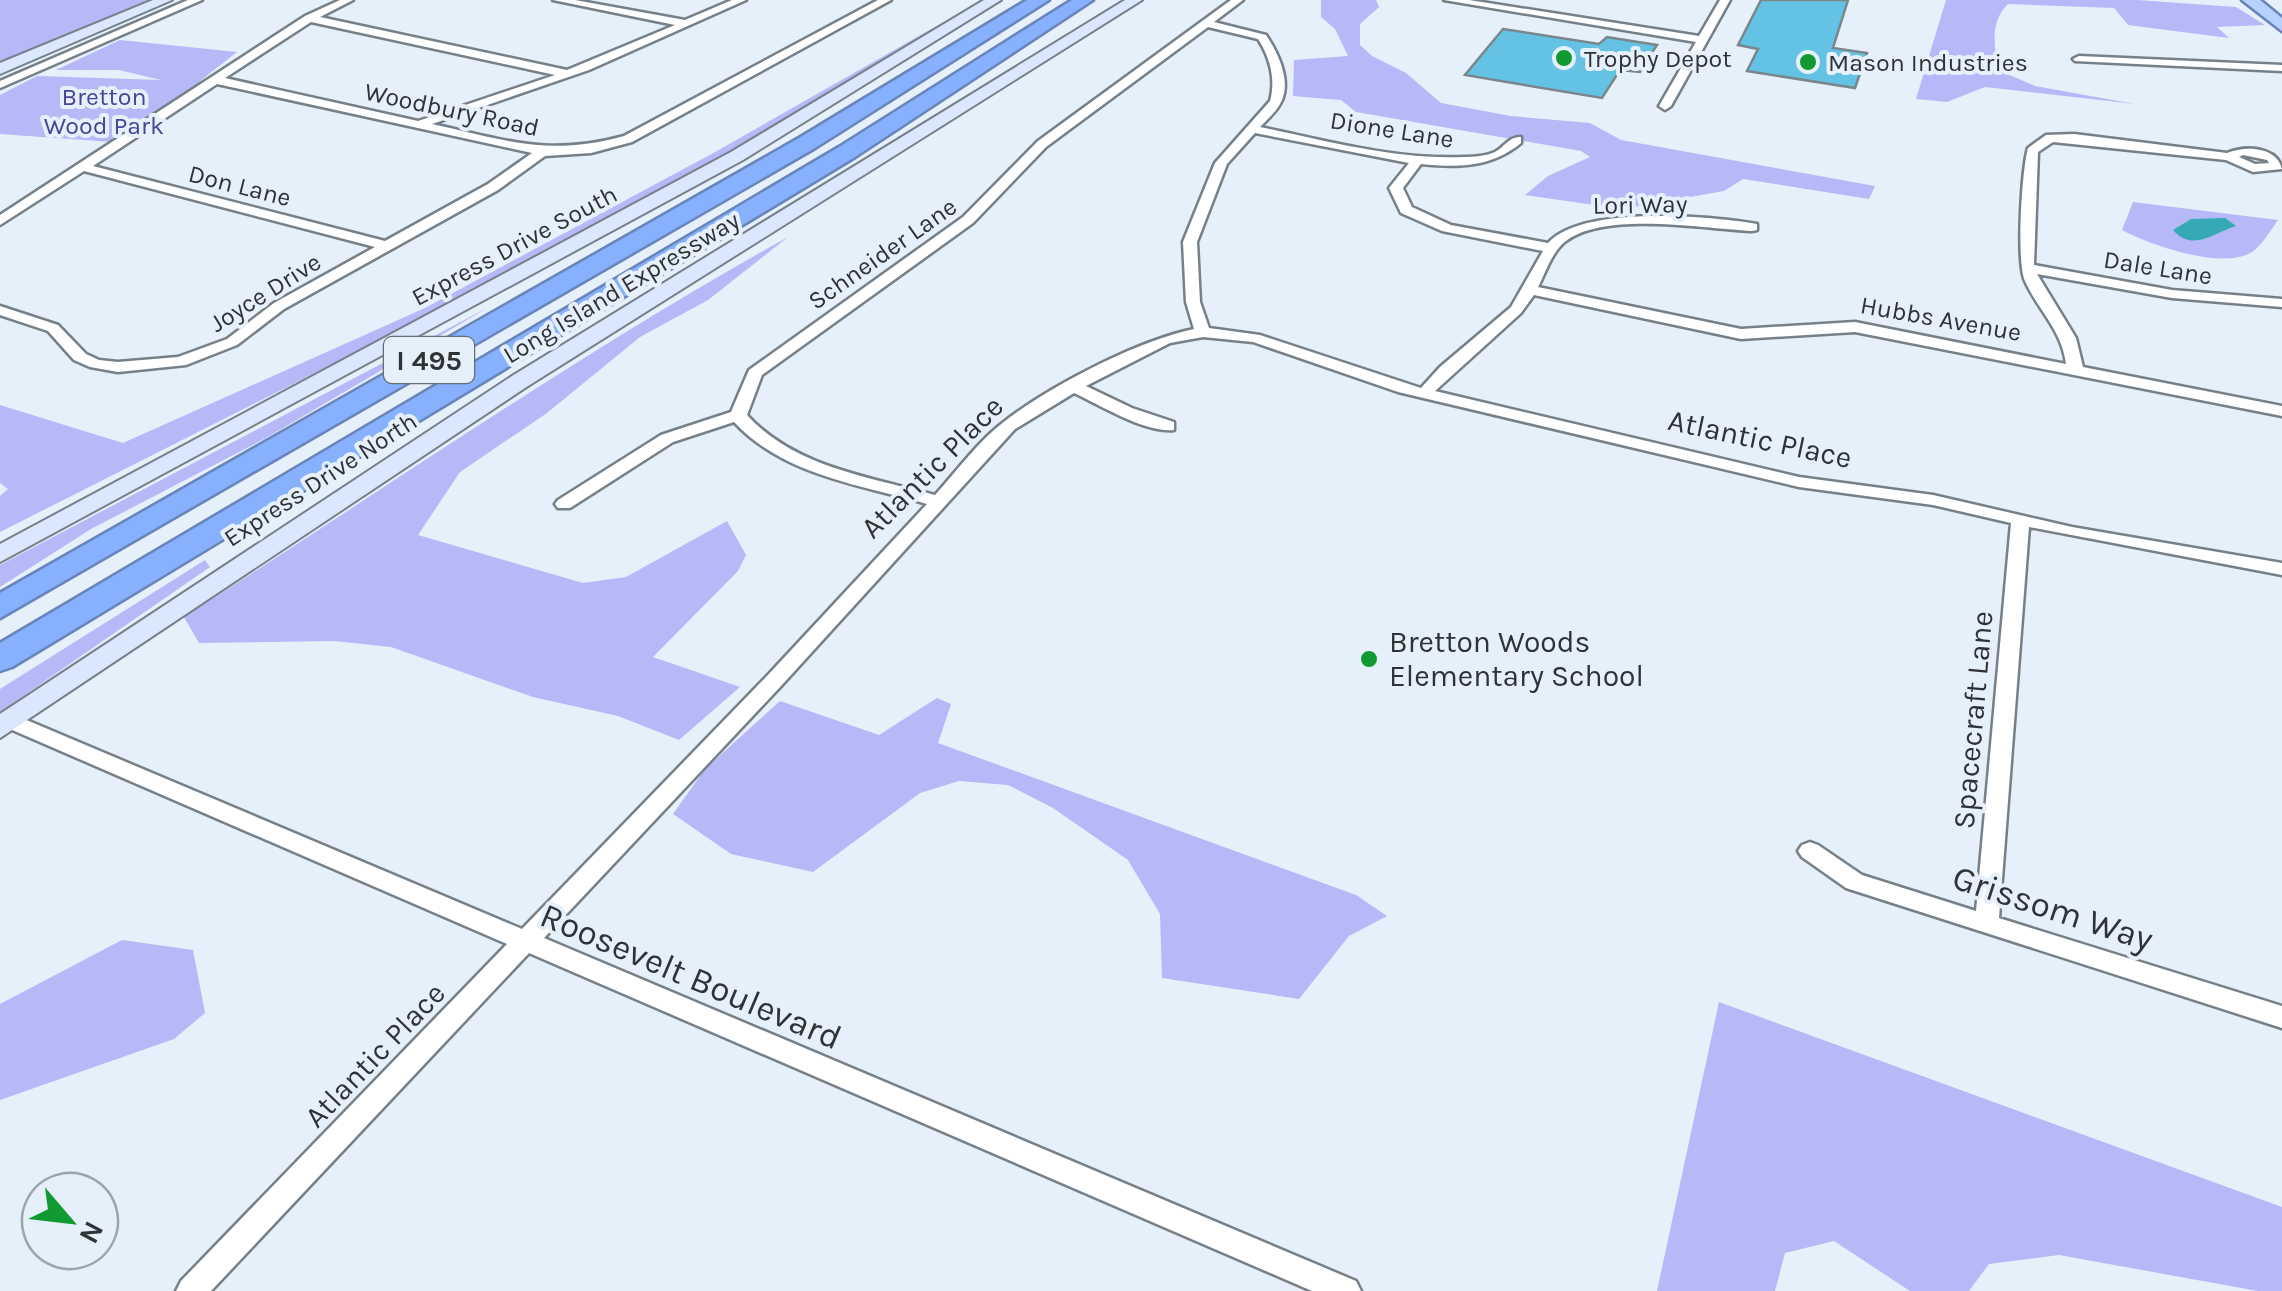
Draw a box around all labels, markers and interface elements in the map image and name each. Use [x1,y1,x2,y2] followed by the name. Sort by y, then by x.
[1584,44,1732,73] place label: Trophy Depot
[1553,47,1575,69] marker: Trophy Depot
[1828,48,2028,77] place label: Mason Industries
[1797,51,1819,73] marker: Mason Industries
[362,77,542,142] street label: Woodbury Road
[44,82,164,140] park label: Bretton Wood Park
[1328,105,1456,154] street label: Dione Lane
[186,159,294,212] street label: Don Lane
[407,179,622,312] street label: Express Drive South
[1592,189,1688,220] street label: Lori Way
[803,191,962,315] street label: Schneider Lane
[498,205,745,369] street label: Long Island Expressway
[2102,245,2214,290] street label: Dale Lane
[204,247,326,338] street label: Joyce Drive
[1858,290,2024,347] street label: Hubbs Avenue
[384,337,474,383] road number: I 495
[853,388,1011,546] street label: Atlantic Place
[1665,402,1855,476] street label: Atlantic Place
[218,406,422,553] street label: Express Drive North
[1946,610,2000,830] street label: Spacecraft Lane
[1389,624,1644,694] place label: Bretton Woods Elementary School
[1358,648,1380,670] marker: Bretton Woods Elementary School
[1947,857,2158,960] street label: Grissom Way
[534,894,847,1058] street label: Roosevelt Boulevard
[297,975,453,1135] street label: Atlantic Place
[20,1171,120,1271] north arrow
[72,1216,111,1249] text: N

